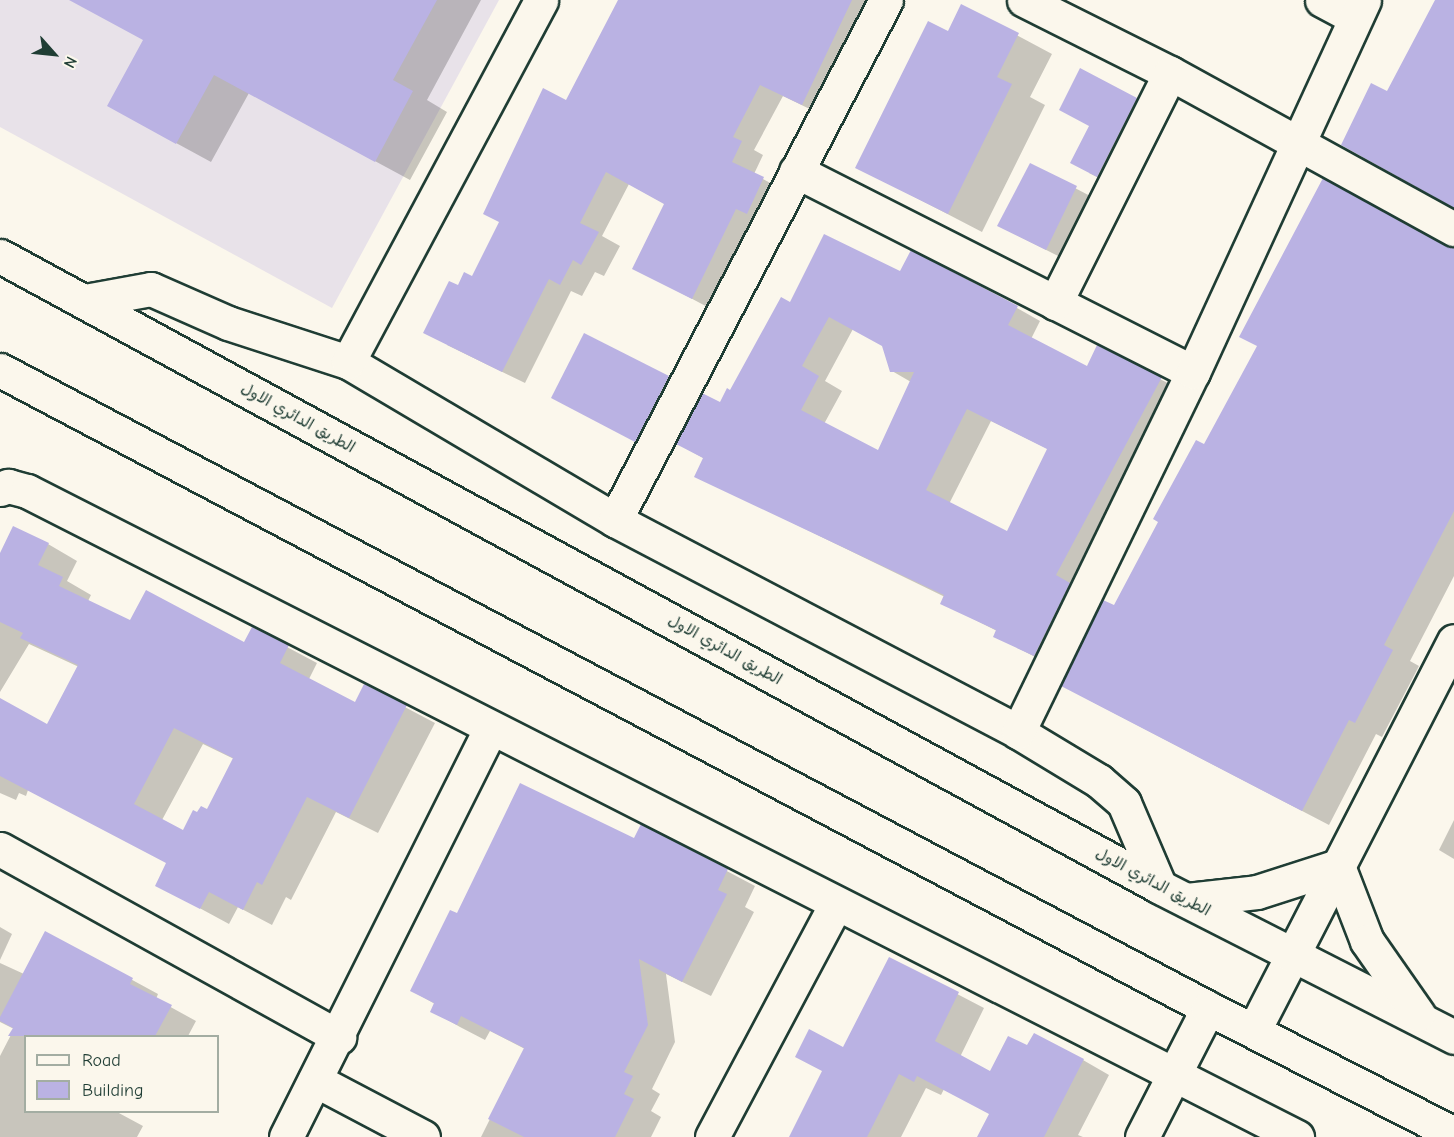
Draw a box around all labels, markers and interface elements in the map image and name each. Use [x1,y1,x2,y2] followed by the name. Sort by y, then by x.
[24,24,84,84] north arrow
[60,53,80,71] text: N
[238,379,358,457] street label: الطريق الدائري الاول
[665,611,785,689] street label: الطريق الدائري الاول
[1092,844,1214,920] street label: الطريق الدائري الاول
[24,1035,219,1113] legend
[82,1050,121,1071] text: Road
[82,1080,144,1101] text: Building

